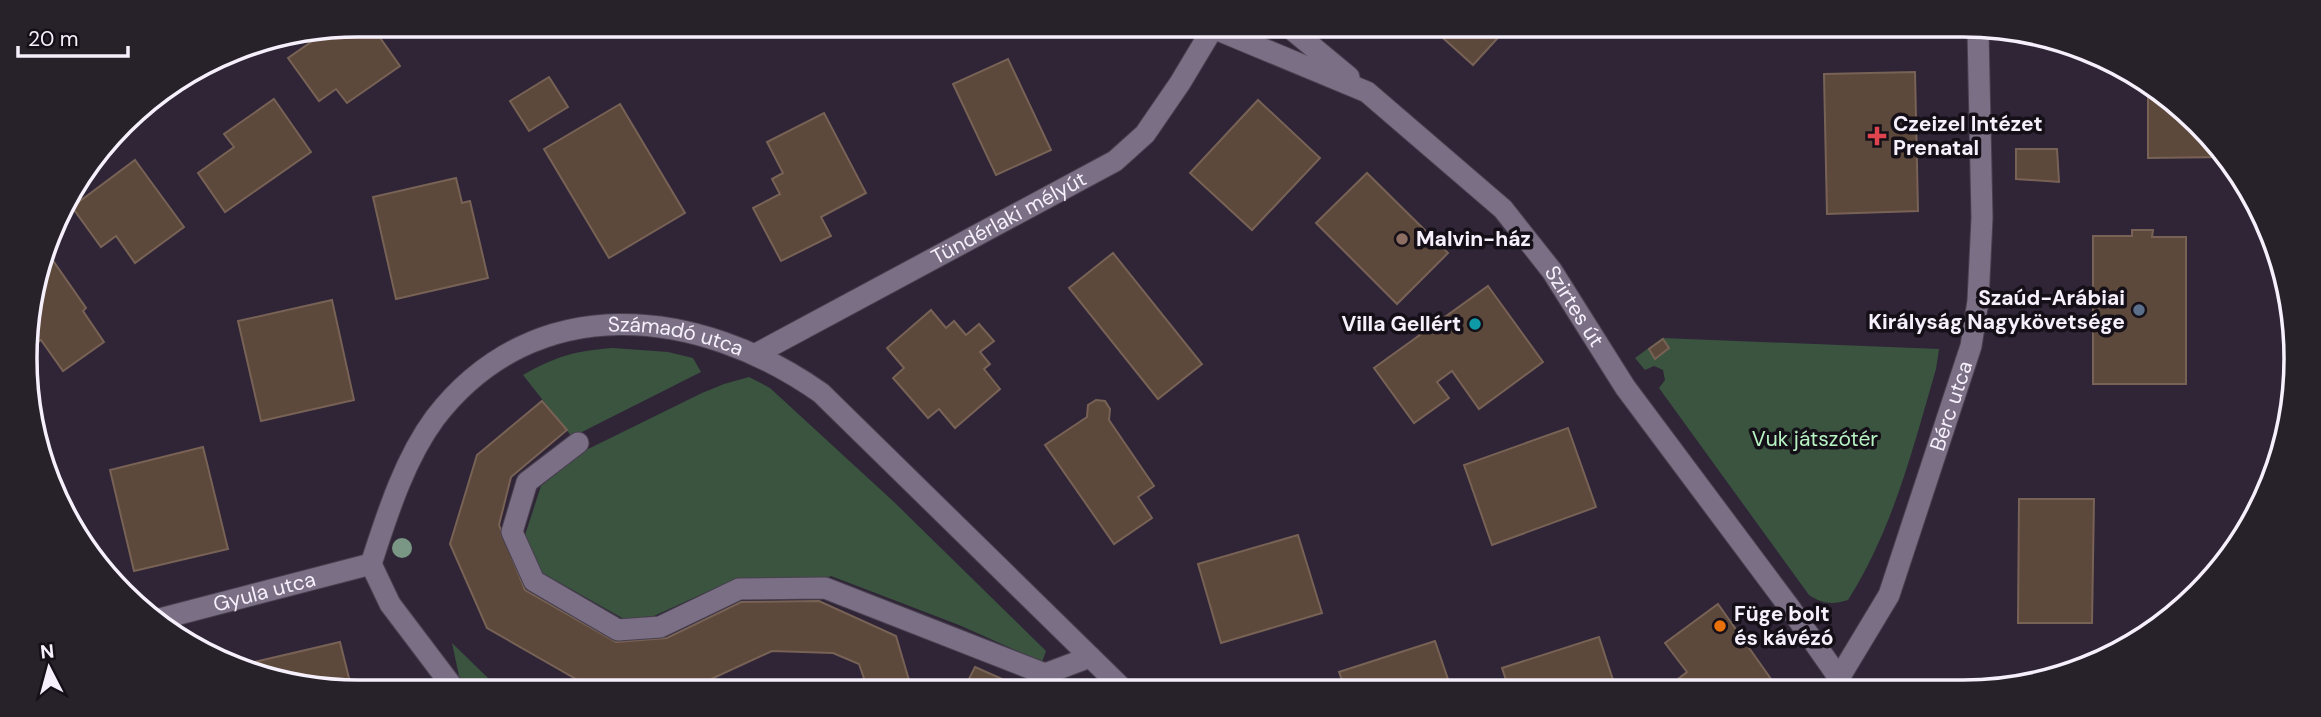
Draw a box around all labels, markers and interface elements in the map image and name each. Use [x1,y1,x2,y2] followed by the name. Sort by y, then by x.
[18,14,128,58] scale bar
[28,25,79,53] text: 20 m
[1893,110,2043,162] place label: Czeizel Intézet Prenatal
[1867,126,1887,146] marker: Czeizel Intézet Prenatal
[926,165,1091,271] street label: Tündérlaki mélyút
[1416,225,1531,253] place label: Malvin-ház
[1394,231,1410,247] marker: Malvin-ház
[1538,260,1610,352] street label: Szirtes út
[1868,284,2125,336] place label: Szaúd-Arábiai Királyság Nagykövetsége
[2131,302,2147,318] marker: Szaúd-Arábiai Királyság Nagykövetsége
[607,310,748,363] street label: Számadó utca
[1341,310,1461,338] place label: Villa Gellért
[1467,316,1483,332] marker: Villa Gellért
[1923,357,1979,454] street label: Bérc utca
[1752,425,1878,453] park label: Vuk játszótér
[210,565,319,619] street label: Gyula utca
[1734,600,1834,652] place label: Füge bolt és kávézó
[1712,618,1728,634] marker: Füge bolt és kávézó
[14,633,84,703] north arrow
[39,638,55,665] text: N

